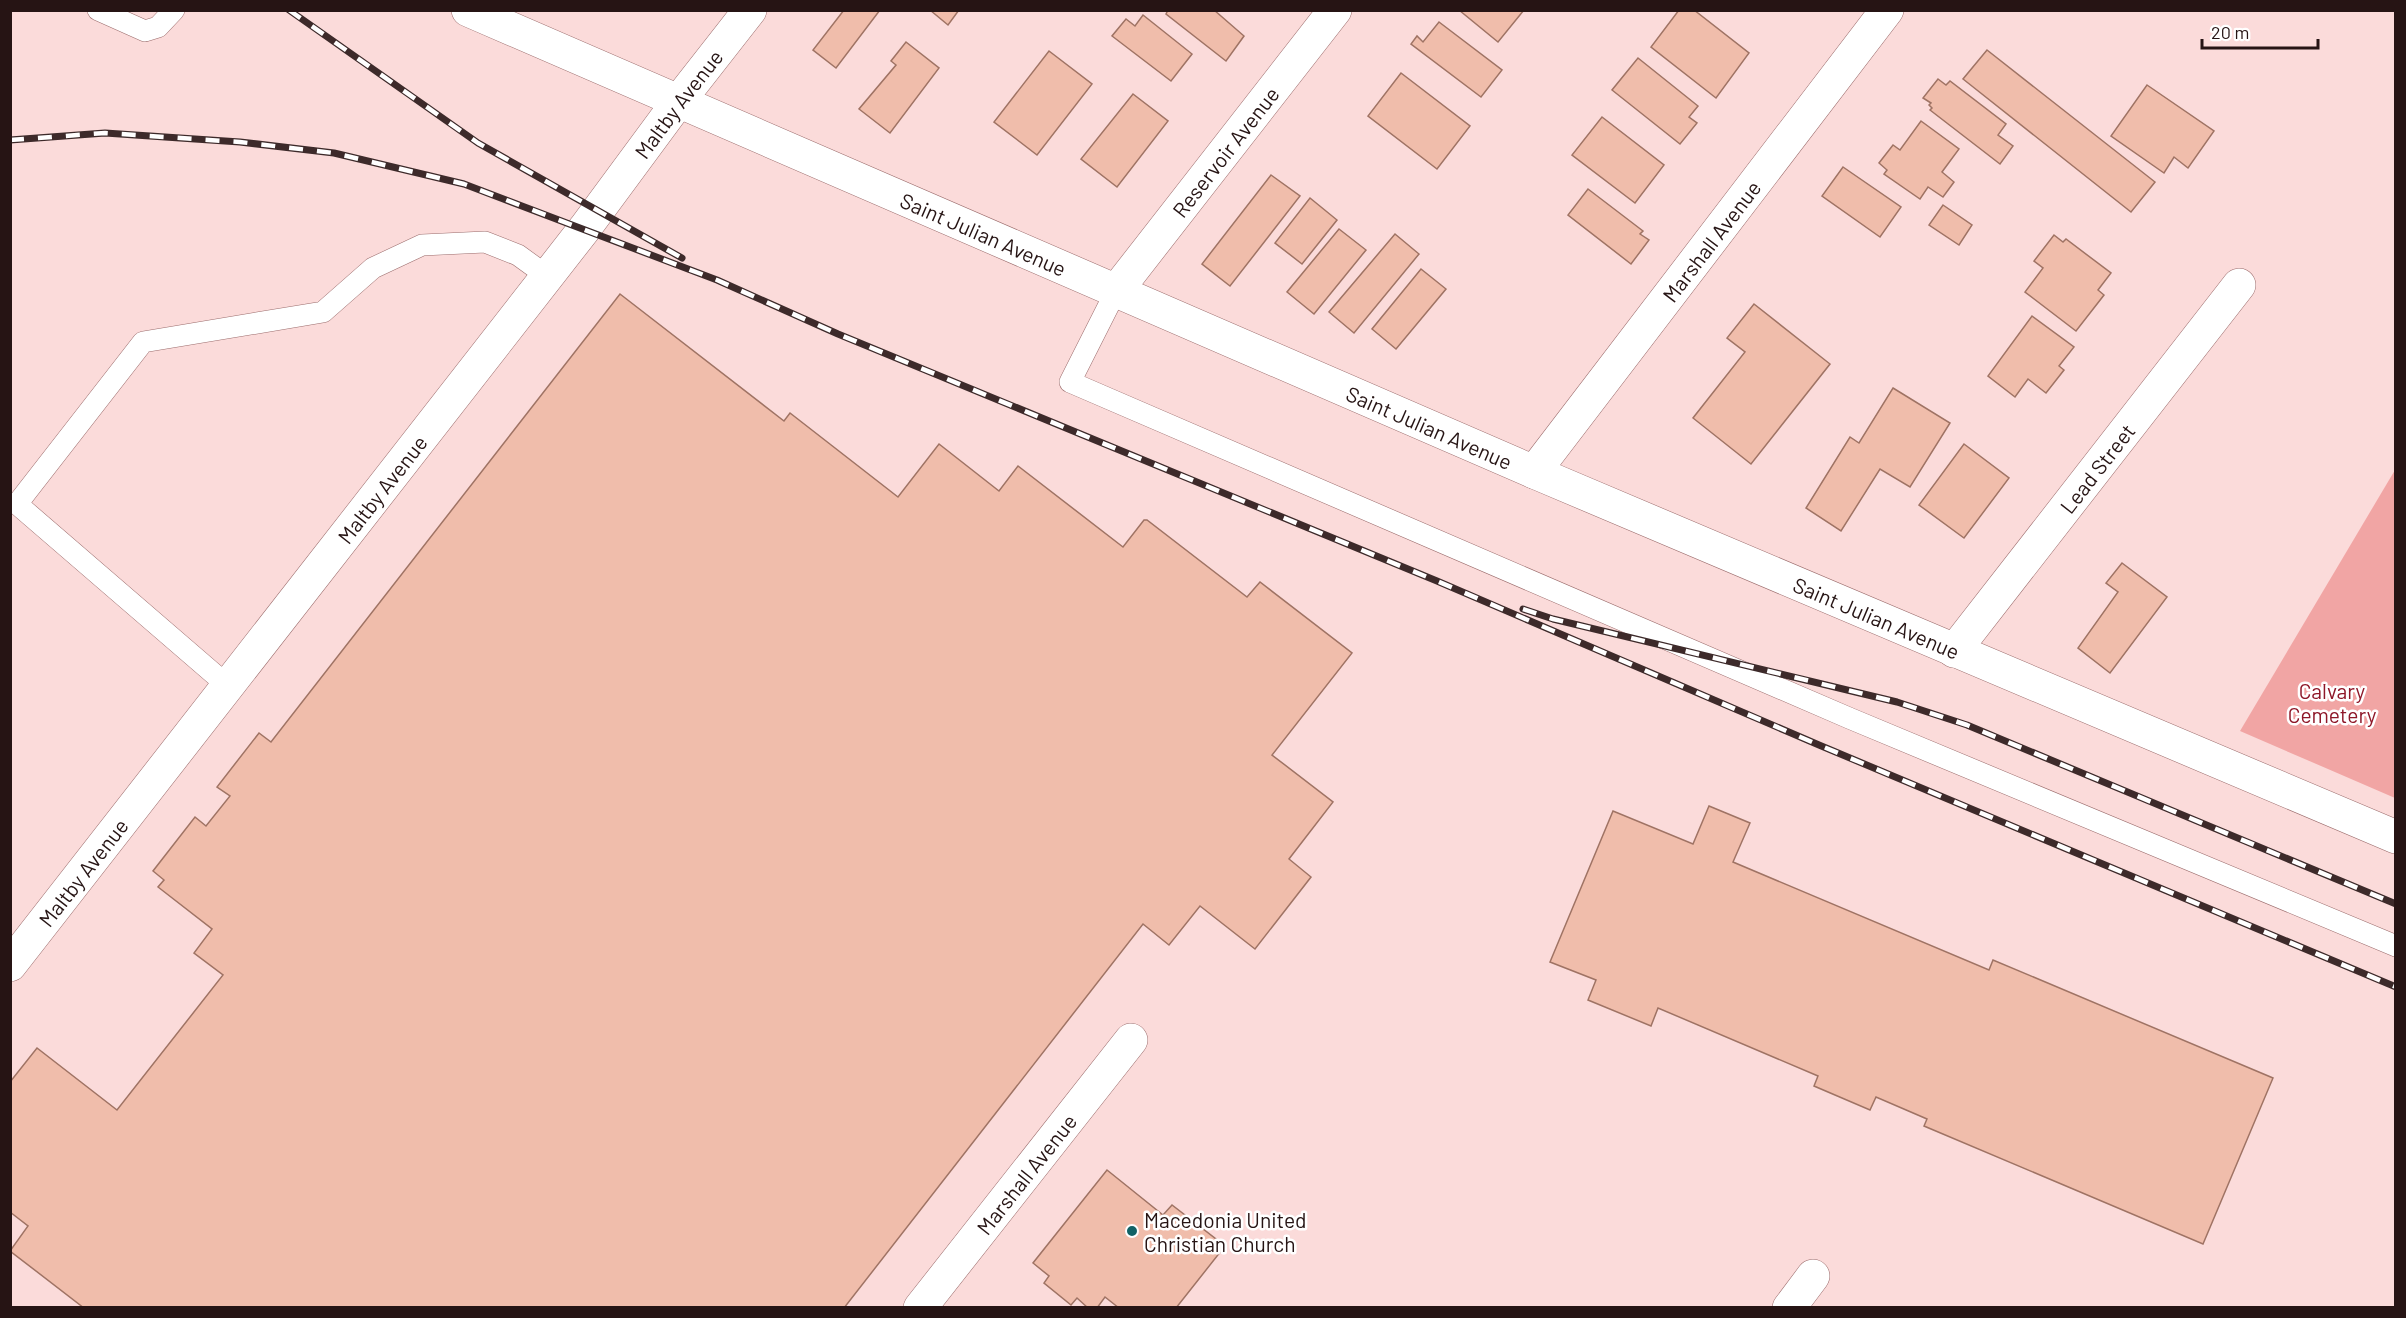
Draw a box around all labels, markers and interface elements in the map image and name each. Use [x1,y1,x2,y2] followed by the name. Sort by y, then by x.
[2202,12,2318,50] scale bar
[2211,21,2249,43] text: 20 m
[628,44,727,163] street label: Maltby Avenue
[1166,81,1283,222] street label: Reservoir Avenue
[1656,175,1765,306] street label: Marshall Avenue
[897,187,1070,280] street label: Saint Julian Avenue
[1343,380,1516,474] street label: Saint Julian Avenue
[2054,418,2139,518] street label: Lead Street
[332,430,431,548] street label: Maltby Avenue
[1790,571,1964,663] street label: Saint Julian Avenue
[2288,678,2377,727] park label: Calvary Cemetery
[33,813,132,931] street label: Maltby Avenue
[971,1108,1081,1239] street label: Marshall Avenue
[1144,1207,1307,1256] place label: Macedonia United Christian Church
[1125,1224,1139,1238] marker: Macedonia United Christian Church

